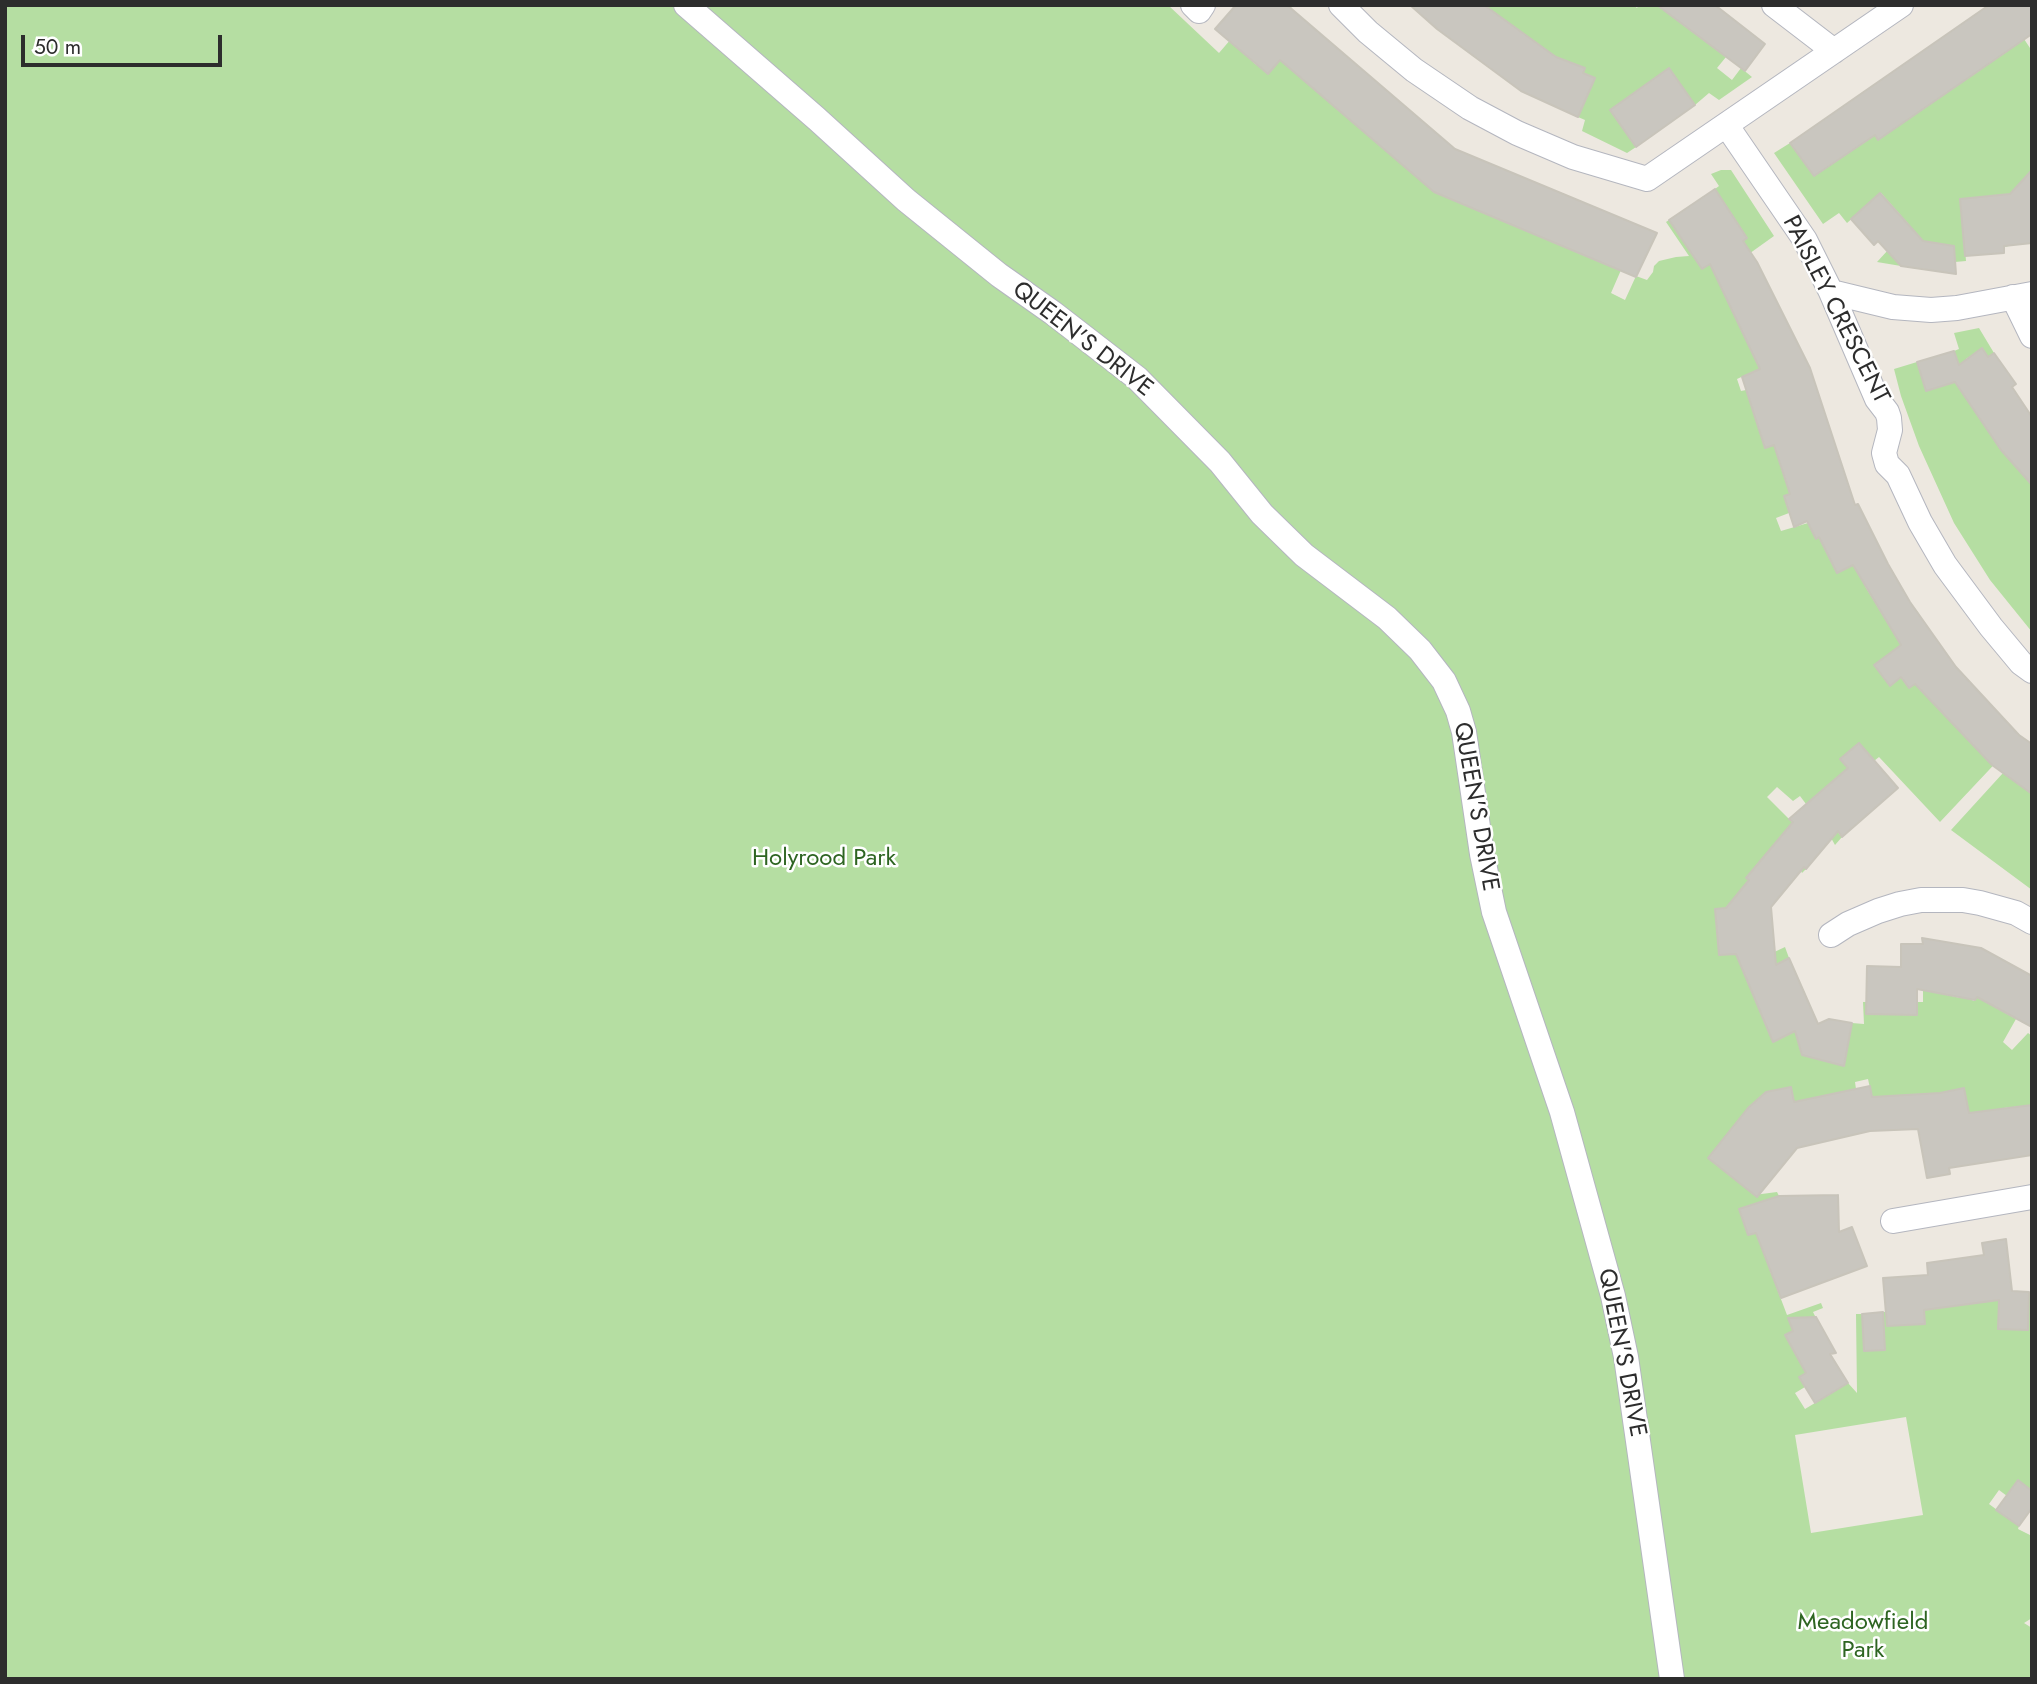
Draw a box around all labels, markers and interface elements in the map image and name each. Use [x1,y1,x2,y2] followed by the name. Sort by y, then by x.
[24,21,226,65] scale bar
[34,32,81,62] text: 50 m
[1775,211,1895,409] street label: PAISLEY CRESCENT
[1006,276,1158,404] street label: QUEEN'S DRIVE
[1446,720,1504,894] street label: QUEEN'S DRIVE
[752,845,896,873] park label: Holyrood Park
[1591,1266,1651,1440] street label: QUEEN'S DRIVE
[1798,1609,1928,1665] park label: Meadowfield Park

